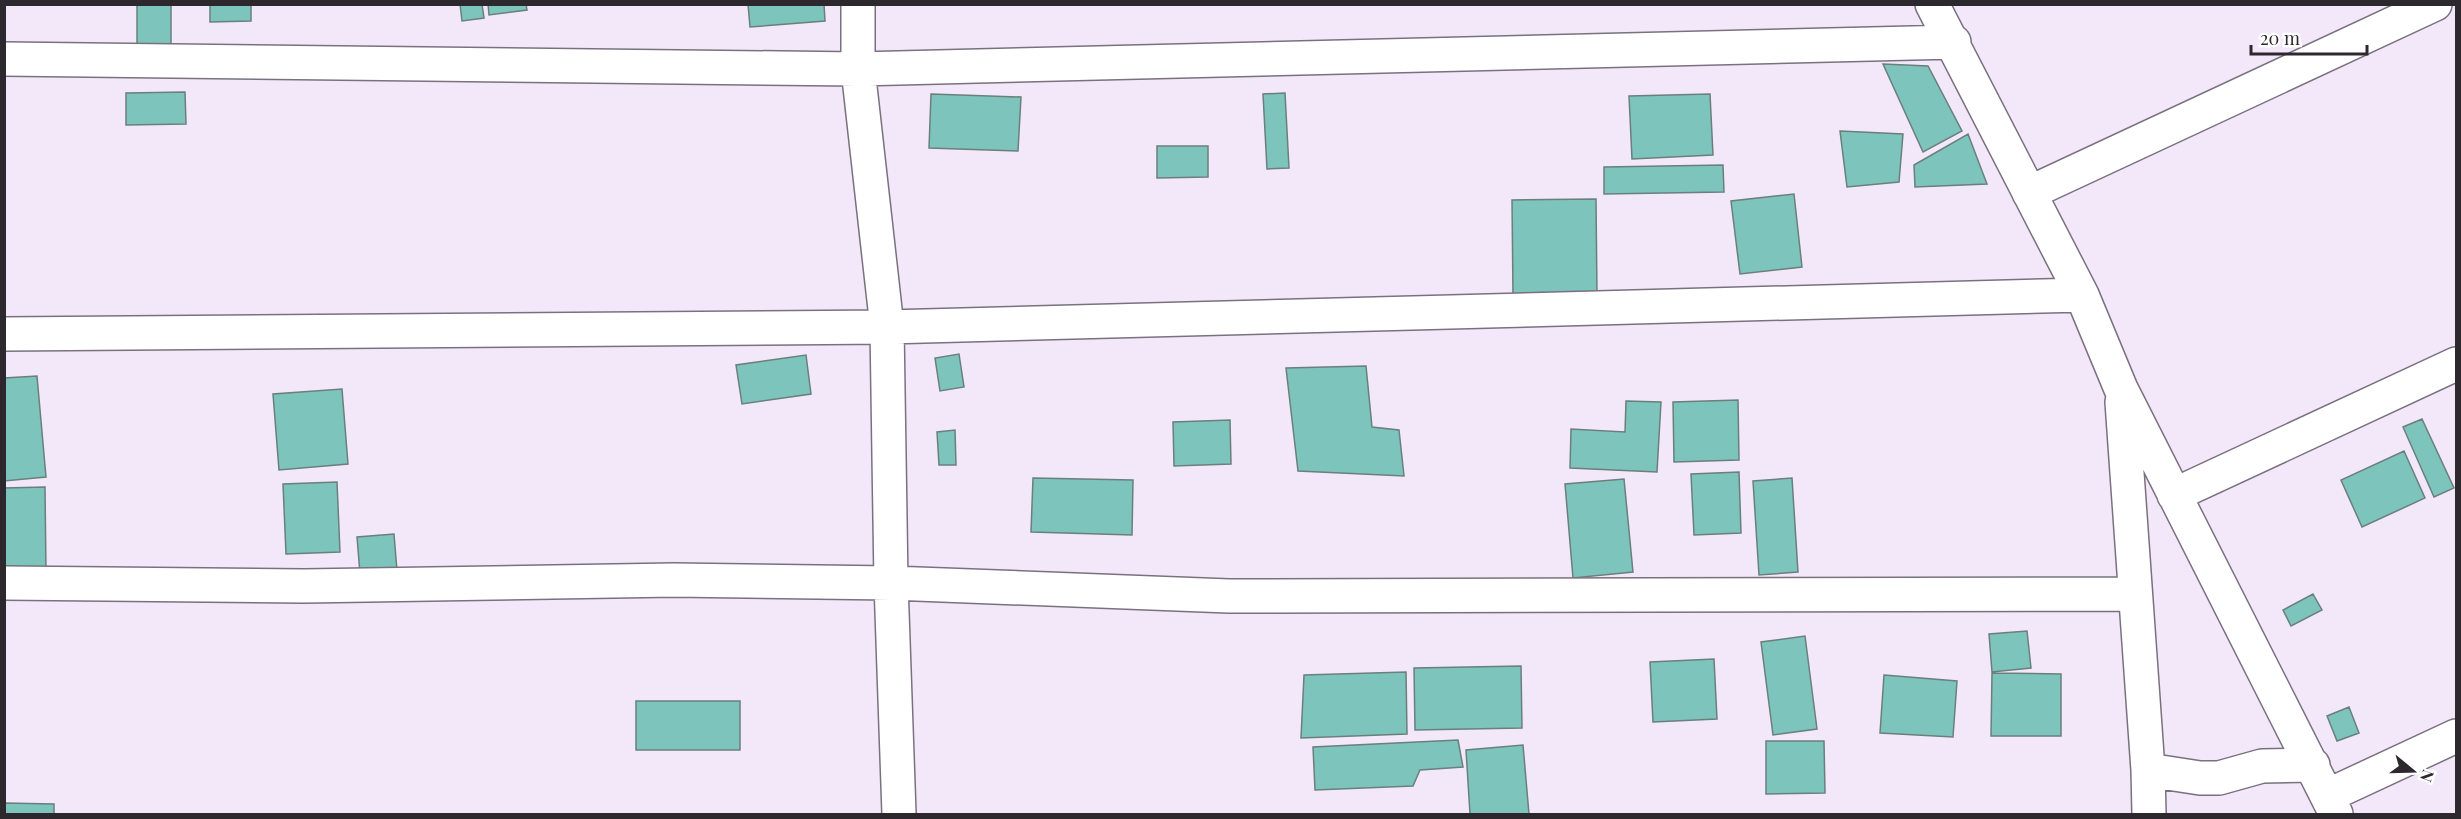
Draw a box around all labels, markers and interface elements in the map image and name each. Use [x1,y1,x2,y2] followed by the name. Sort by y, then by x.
[2251,18,2366,56] scale bar
[2260,26,2300,50] text: 20 m
[2383,741,2443,801] north arrow
[2416,767,2439,785] text: N

